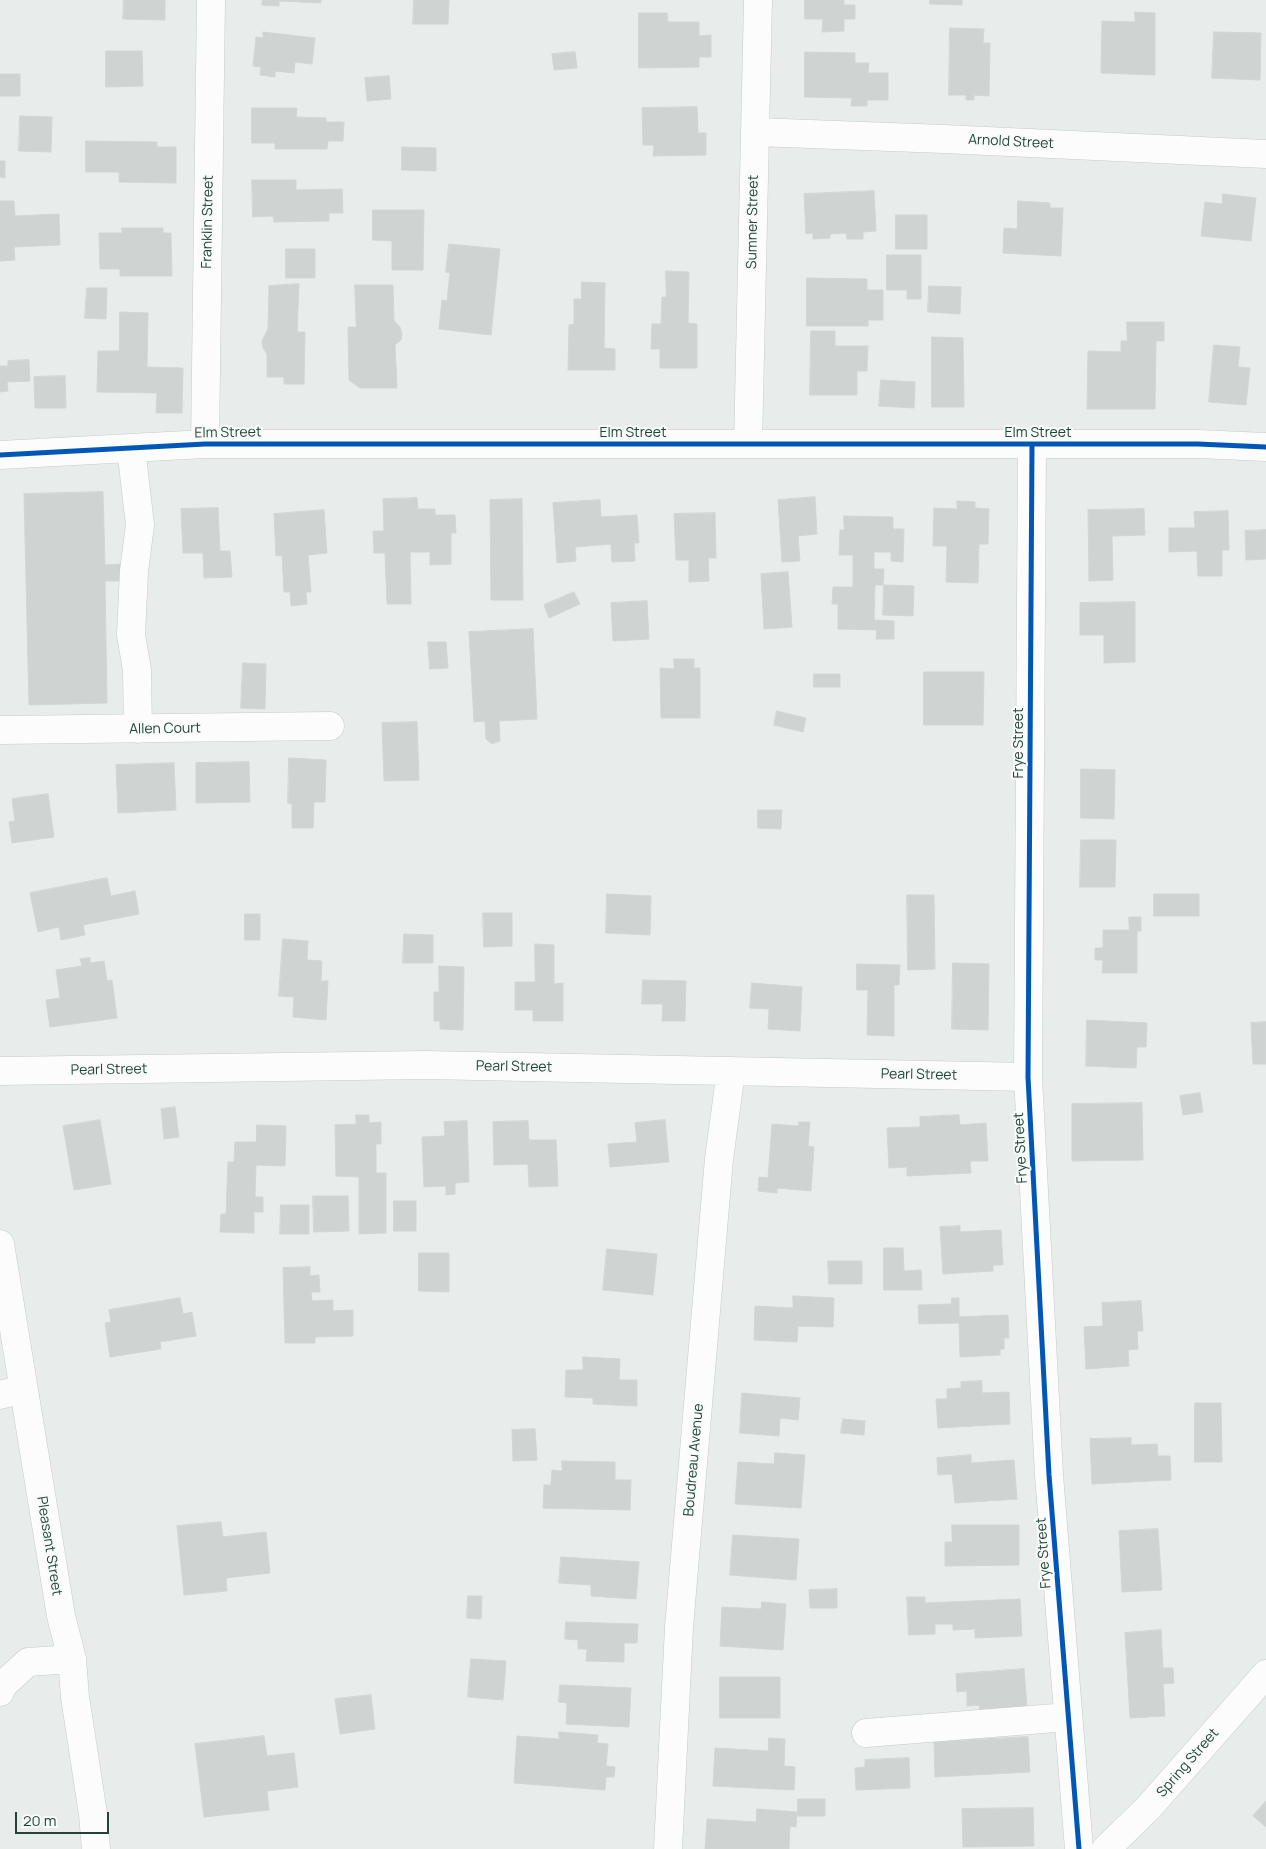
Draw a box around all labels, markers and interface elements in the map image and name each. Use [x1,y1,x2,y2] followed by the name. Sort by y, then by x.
[968,131,1054,153] street label: Arnold Street
[199,175,217,269] street label: Franklin Street
[744,175,762,269] street label: Sumner Street
[194,424,262,442] street label: Elm Street
[599,425,667,441] street label: Elm Street
[1004,425,1072,441] street label: Elm Street
[1011,707,1027,779] street label: Frye Street
[129,720,201,738] street label: Allen Court
[476,1058,552,1076] street label: Pearl Street
[71,1061,147,1079] street label: Pearl Street
[881,1066,957,1084] street label: Pearl Street
[1011,1112,1031,1184] street label: Frye Street
[681,1403,707,1517] street label: Boudreau Avenue
[33,1495,65,1597] street label: Pleasant Street
[1033,1517,1055,1589] street label: Frye Street
[1154,1725,1222,1801] street label: Spring Street
[18,1802,111,1834] scale bar
[23,1810,56,1831] text: 20 m

